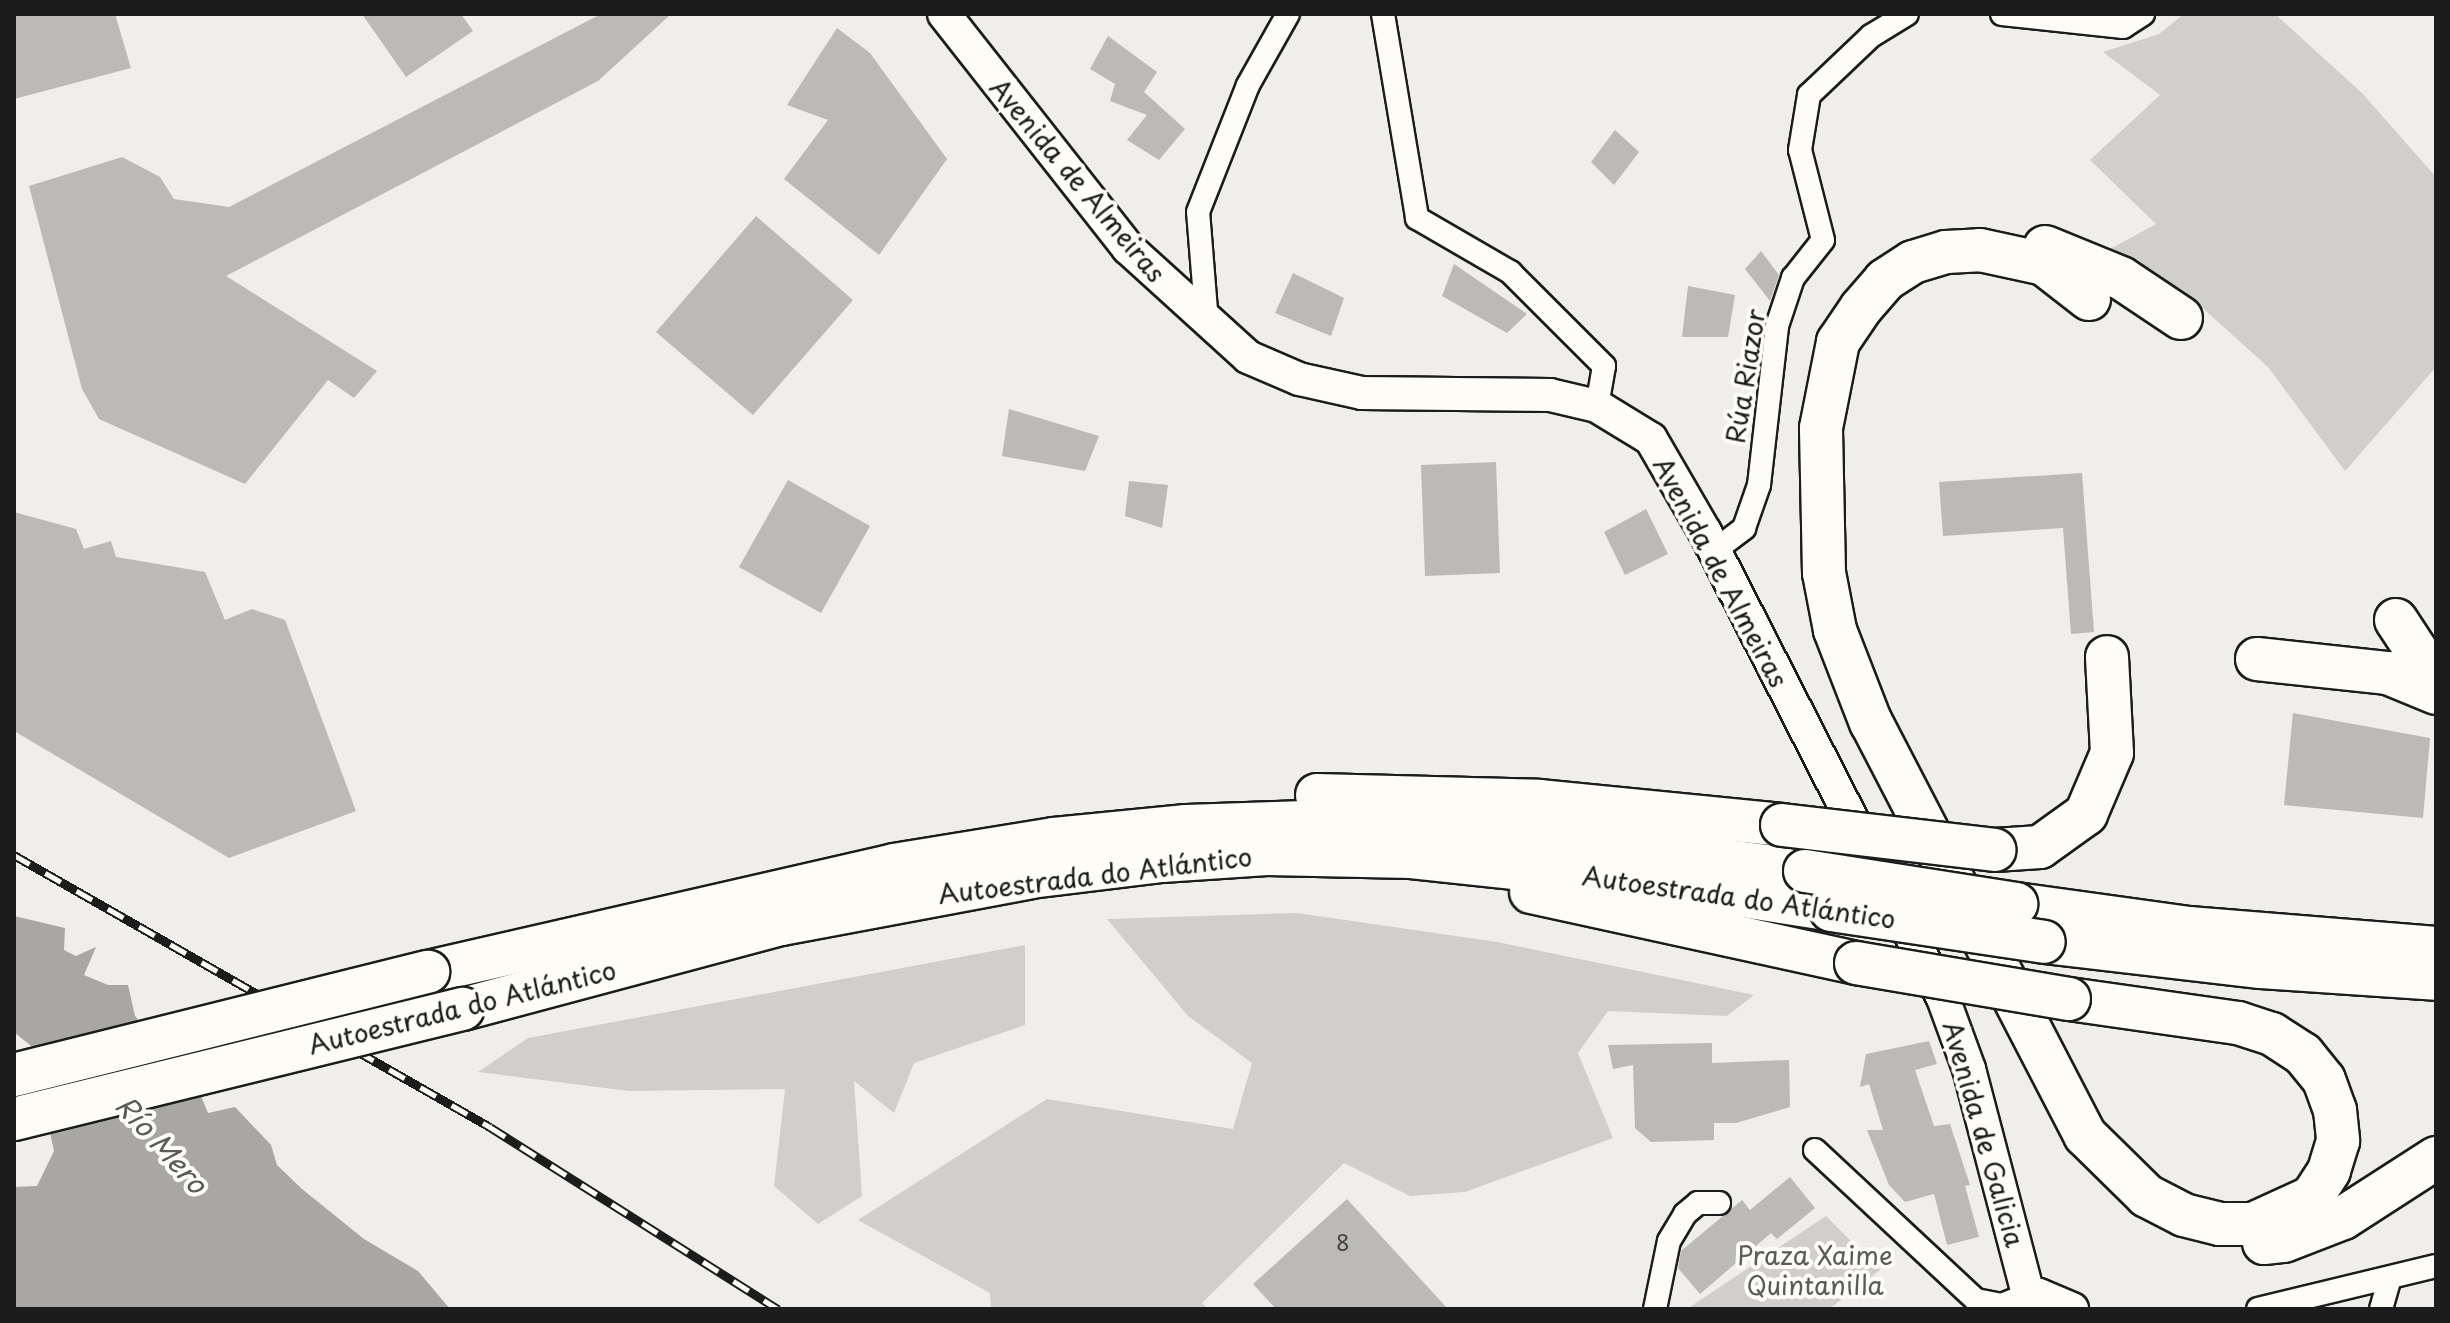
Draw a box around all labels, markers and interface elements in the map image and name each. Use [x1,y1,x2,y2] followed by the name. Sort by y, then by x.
[984,72,1172,288] street label: Avenida de Almeiras
[1719,305,1771,447] street label: Rúa Riazor
[1647,452,1795,692] street label: Avenida de Almeiras
[936,840,1254,910] street label: Autoestrada do Atlántico
[1580,859,1898,935] street label: Autoestrada do Atlántico
[304,954,620,1060] street label: Autoestrada do Atlántico
[1937,1017,2031,1251] street label: Avenida de Galicia
[109,1087,215,1201] water label: Río Mero
[1336,1229,1350,1255] house number: 8
[1737,1239,1893,1300] park label: Praza Xaime Quintanilla

